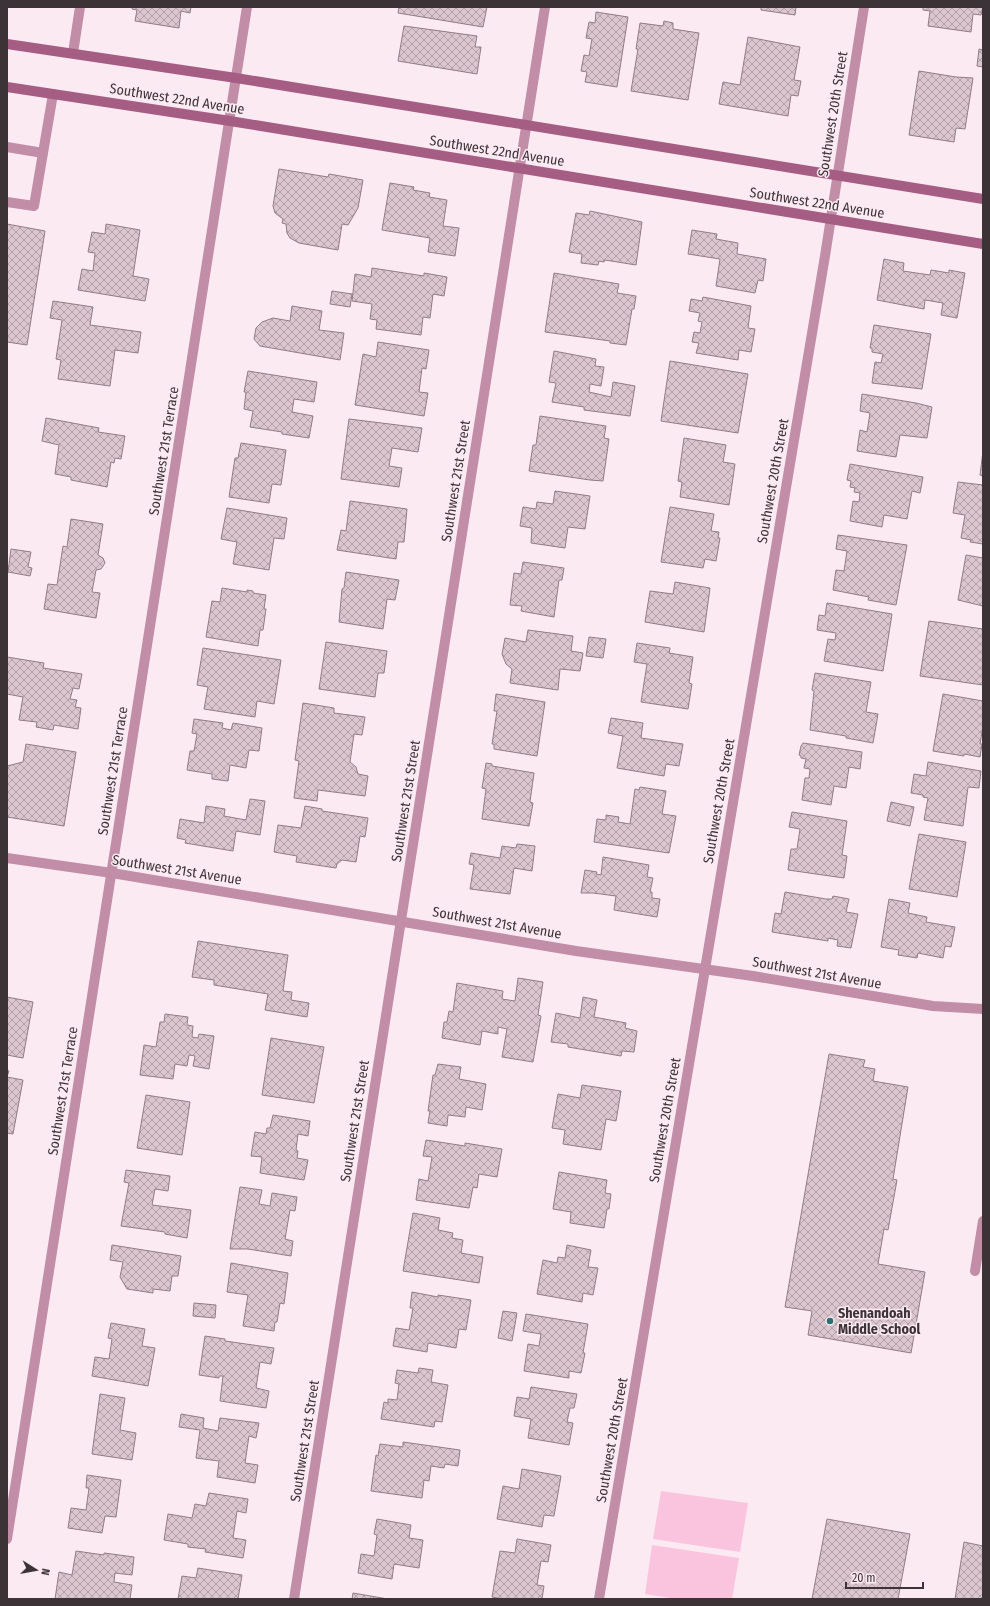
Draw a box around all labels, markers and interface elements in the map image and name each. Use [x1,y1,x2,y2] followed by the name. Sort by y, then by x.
[815,50,851,178] street label: Southwest 20th Street
[108,80,246,118] street label: Southwest 22nd Avenue
[428,132,566,170] street label: Southwest 22nd Avenue
[748,184,886,222] street label: Southwest 22nd Avenue
[145,385,183,517] street label: Southwest 21st Terrace
[754,417,792,545] street label: Southwest 20th Street
[438,418,474,543] street label: Southwest 21st Street
[94,705,132,837] street label: Southwest 21st Terrace
[700,737,738,865] street label: Southwest 20th Street
[388,738,424,863] street label: Southwest 21st Street
[111,851,243,889] street label: Southwest 21st Avenue
[431,903,563,943] street label: Southwest 21st Avenue
[751,953,883,993] street label: Southwest 21st Avenue
[44,1025,82,1157] street label: Southwest 21st Terrace
[646,1056,684,1184] street label: Southwest 20th Street
[337,1058,373,1183] street label: Southwest 21st Street
[838,1305,920,1338] place label: Shenandoah Middle School
[825,1316,835,1326] marker: Shenandoah Middle School
[593,1376,631,1504] street label: Southwest 20th Street
[287,1378,323,1503] street label: Southwest 21st Street
[16,1550,56,1590] north arrow
[846,1564,923,1590] scale bar
[38,1567,52,1576] text: N
[852,1571,876,1585] text: 20 m

